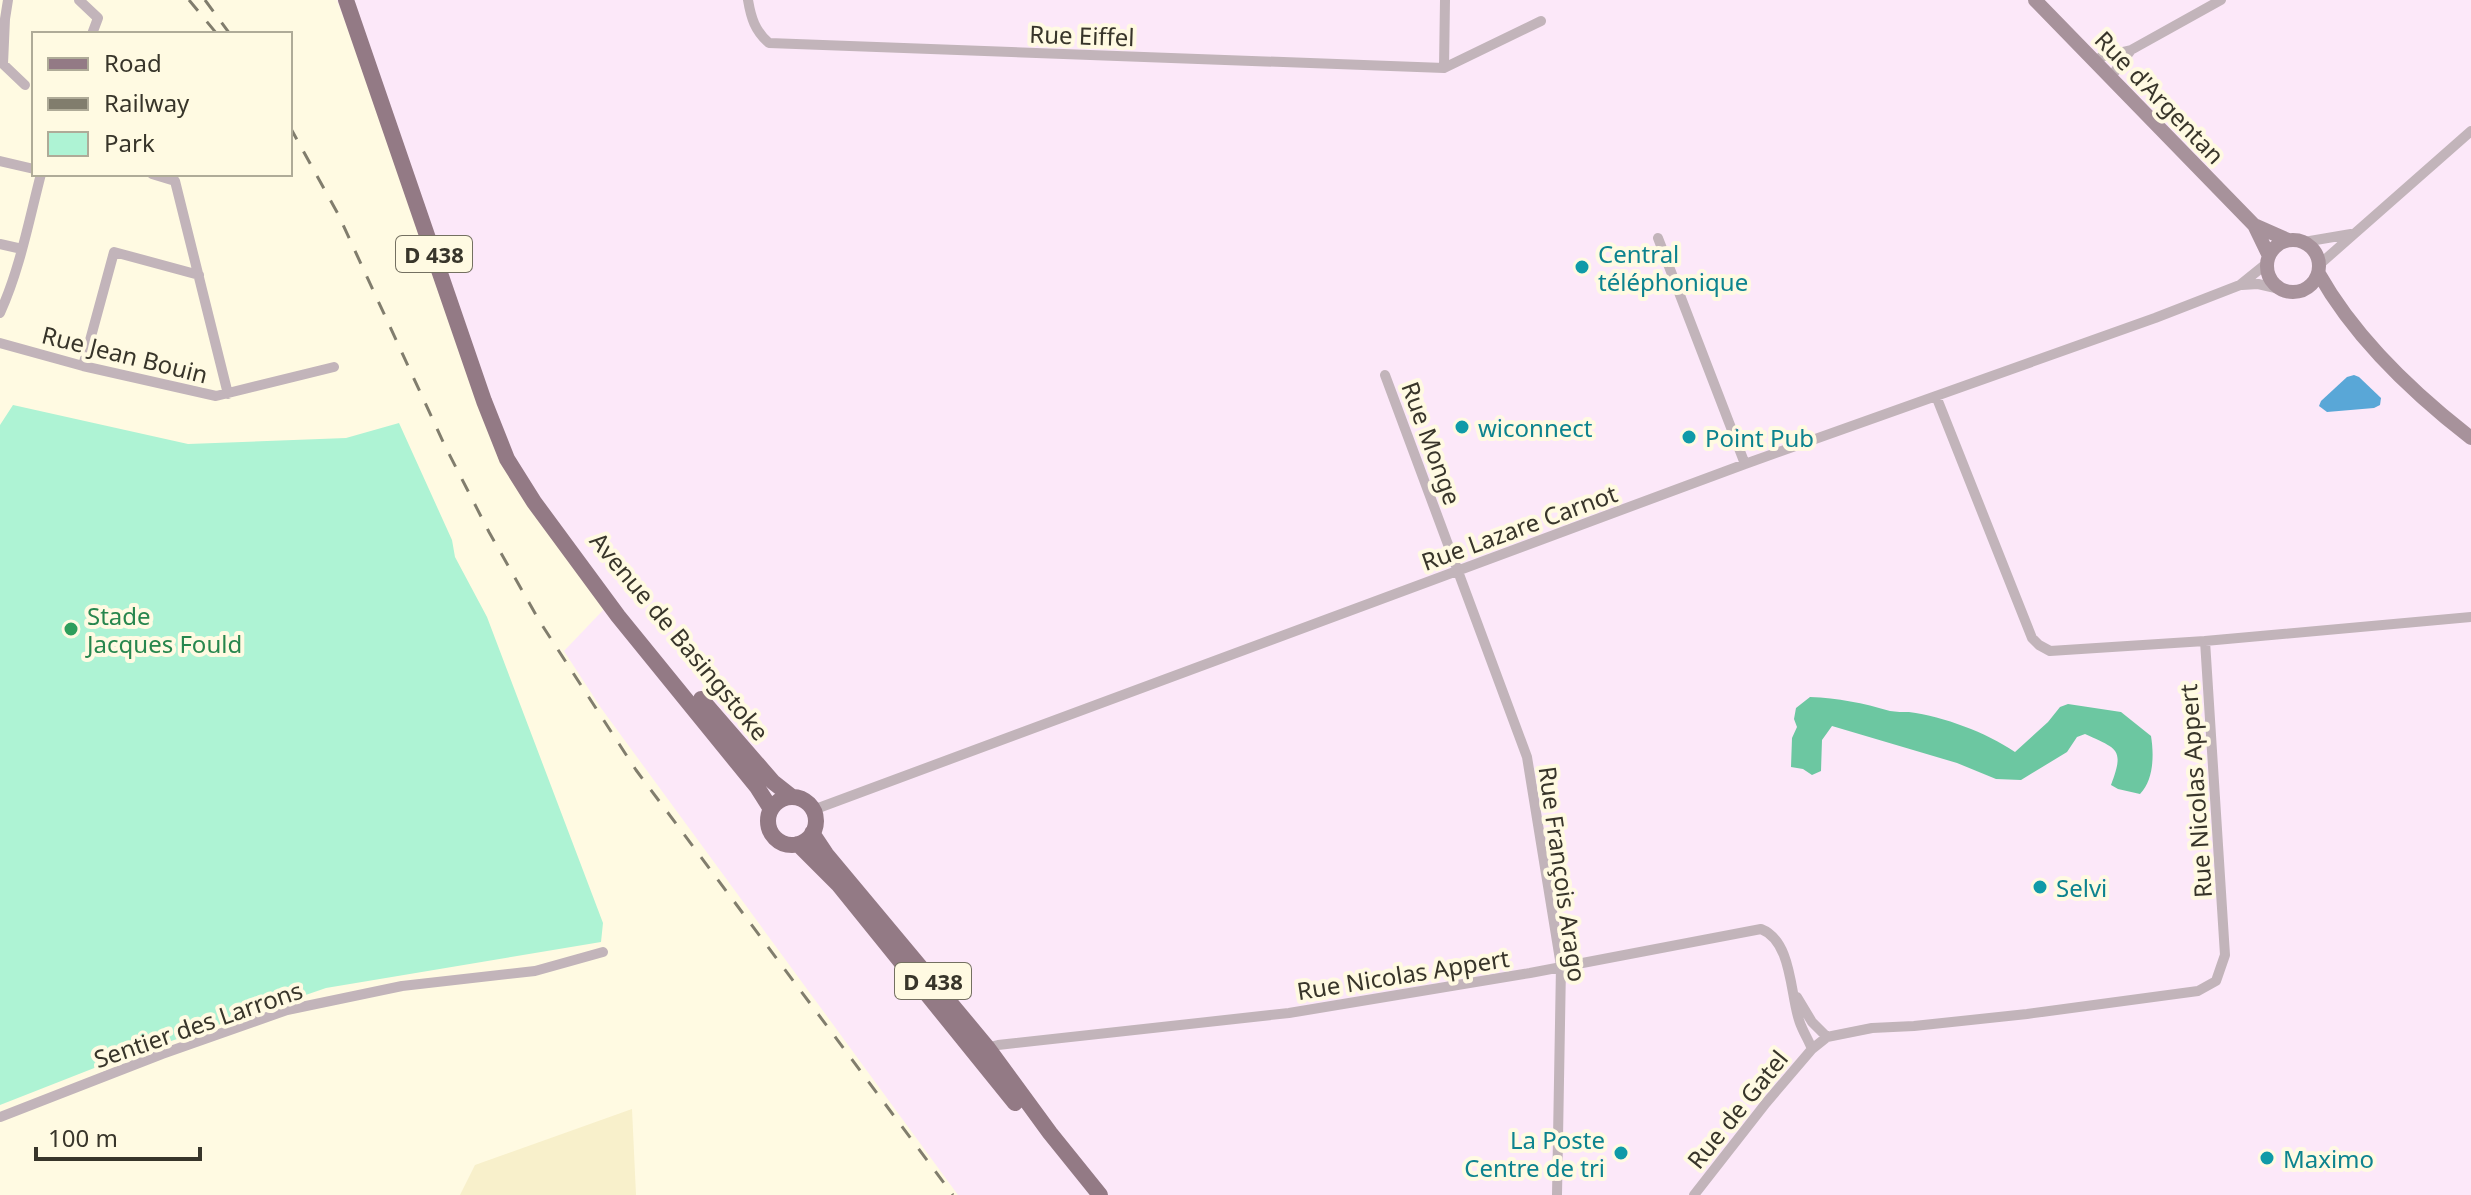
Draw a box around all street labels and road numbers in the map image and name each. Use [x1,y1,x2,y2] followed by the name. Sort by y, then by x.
[1029,17,1135,53] street label: Rue Eiffel
[2088,23,2232,171] street label: Rue d'Argentan
[396,236,472,272] road number: D 438
[38,317,212,391] street label: Rue Jean Bouin
[1394,377,1470,509] street label: Rue Monge
[1417,476,1622,578] street label: Rue Lazare Carnot
[583,525,777,747] street label: Avenue de Basingstoke
[2171,683,2219,899] street label: Rue Nicolas Appert
[1532,764,1594,984] street label: Rue François Arago
[1295,941,1512,1007] street label: Rue Nicolas Appert
[895,963,971,999] road number: D 438
[89,973,307,1075] street label: Sentier des Larrons
[1679,1043,1795,1175] street label: Rue de Gatel

